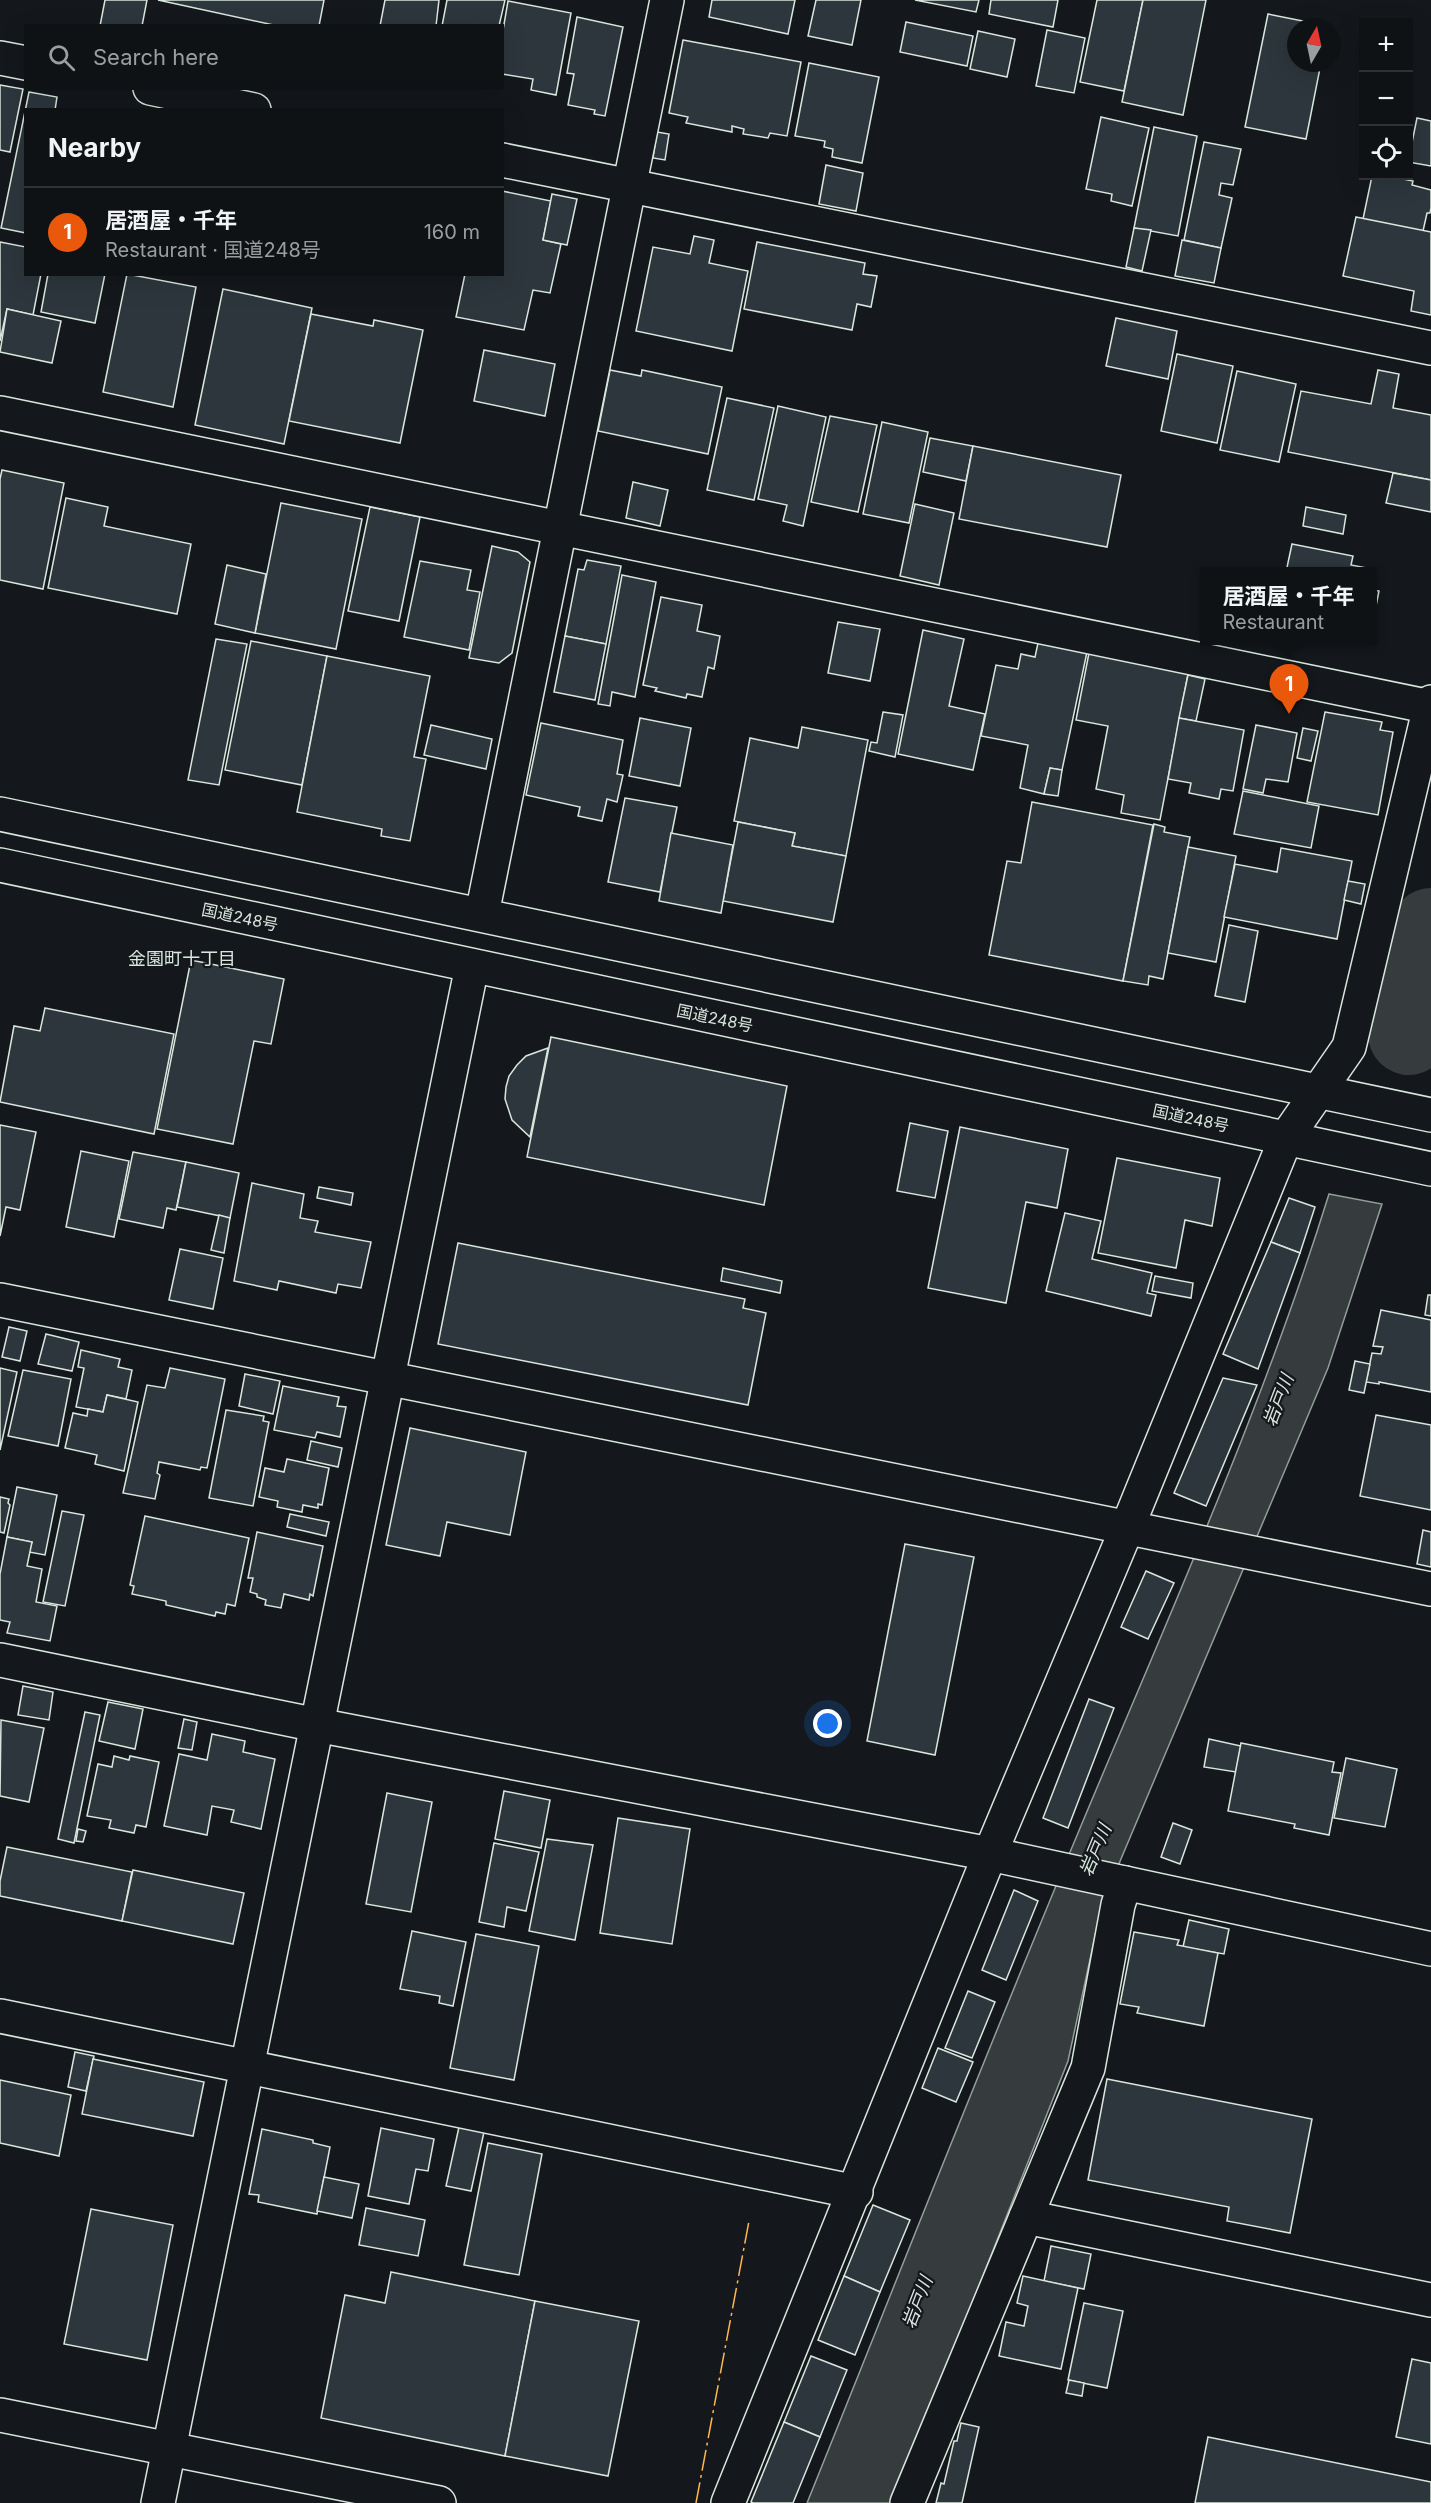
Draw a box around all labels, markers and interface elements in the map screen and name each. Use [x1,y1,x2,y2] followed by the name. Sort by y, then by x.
[1287,18,1341,72] north arrow
[1359,18,1413,180] map controls
[1359,18,1413,72] button: +
[24,24,504,90] search box
[45,41,78,74] icon: search
[93,44,219,70] text: Search here
[1359,72,1413,126] button: −
[1359,126,1413,180] button: locate
[48,132,141,163] text: Nearby
[105,207,237,233] text: 居酒屋・千年
[63,220,72,244] text: 1
[424,220,480,244] text: 160 m
[105,238,321,262] text: Restaurant · 国道248号
[1200,567,1377,645] popup
[1222,583,1355,609] text: 居酒屋・千年
[1222,610,1324,634] text: Restaurant
[1270,664,1308,714] pin: 1
[200,899,280,935] street label: 国道248号
[128,948,236,969] district label: 金園町十丁目
[675,1000,755,1036] street label: 国道248号
[1151,1100,1231,1136] street label: 国道248号
[1259,1369,1298,1429] water label: 岩戸川
[813,1709,842,1738] your location
[1075,1819,1116,1879] water label: 岩戸川
[898,2271,937,2331] water label: 岩戸川

